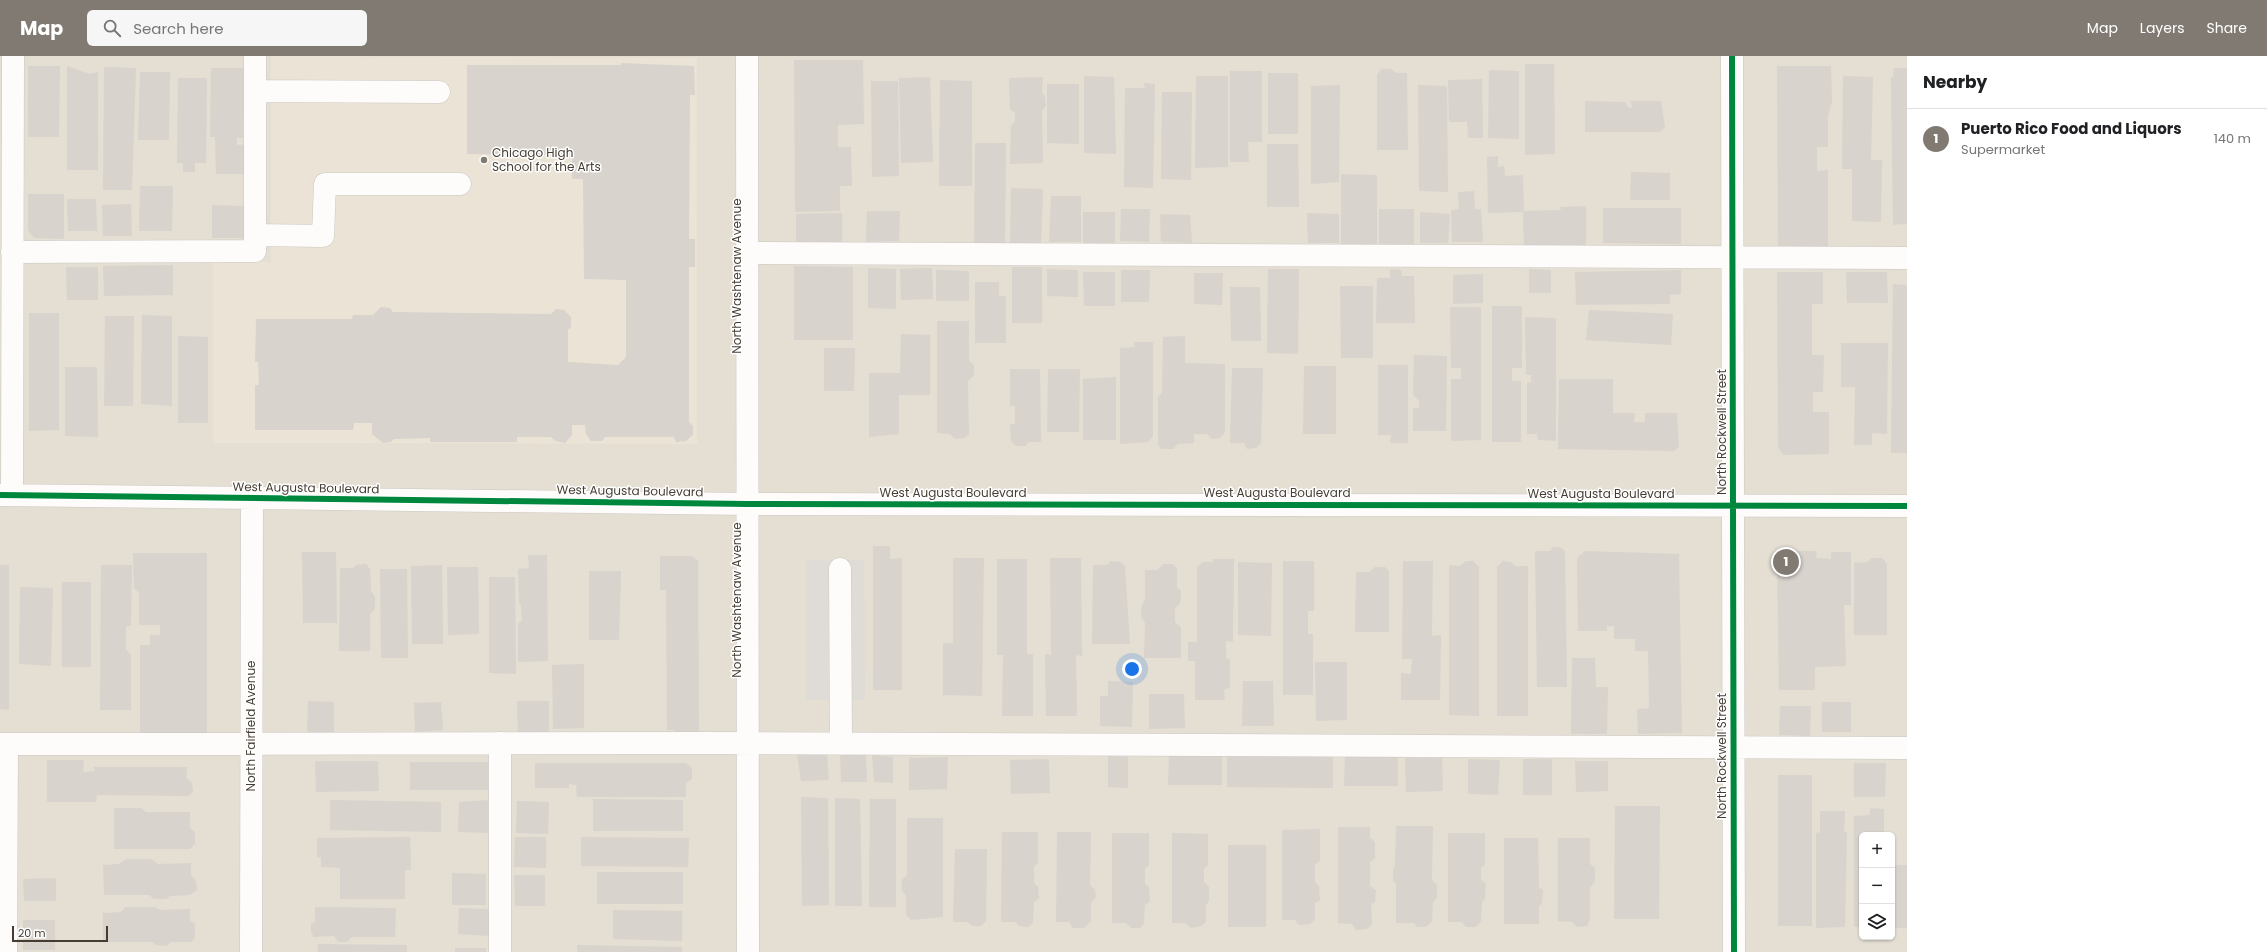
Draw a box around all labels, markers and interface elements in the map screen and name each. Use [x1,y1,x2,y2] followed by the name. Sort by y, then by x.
[87,10,367,46] search box
[20,15,63,42] text: Map
[101,17,123,39] icon: search
[133,18,224,39] text: Search here
[2087,18,2118,38] text: Map
[2140,18,2184,38] text: Layers
[2206,18,2247,38] text: Share
[1923,70,1987,94] text: Nearby
[1961,118,2182,139] text: Puerto Rico Food and Liquors
[1934,129,1938,148] text: 1
[2214,129,2251,148] text: 140 m
[1961,140,2045,159] text: Supermarket
[492,144,601,175] place label: Chicago High School for the Arts
[479,155,489,165] marker: Chicago High School for the Arts
[728,198,745,354] street label: North Washtenaw Avenue
[1713,369,1730,495] street label: North Rockwell Street
[232,478,380,497] street label: West Augusta Boulevard
[556,481,704,500] street label: West Augusta Boulevard
[879,484,1027,501] street label: West Augusta Boulevard
[1203,484,1351,501] street label: West Augusta Boulevard
[1527,485,1675,502] street label: West Augusta Boulevard
[728,522,745,678] street label: North Washtenaw Avenue
[1773,547,1799,577] pin: 1
[1122,659,1142,679] your location
[242,660,259,792] street label: North Fairfield Avenue
[1713,693,1730,819] street label: North Rockwell Street
[1859,832,1895,940] map controls
[1859,832,1895,868] button: +
[1859,868,1895,904] button: −
[1859,904,1895,940] button: layers
[12,924,108,943] scale bar
[18,925,46,941] text: 20 m

